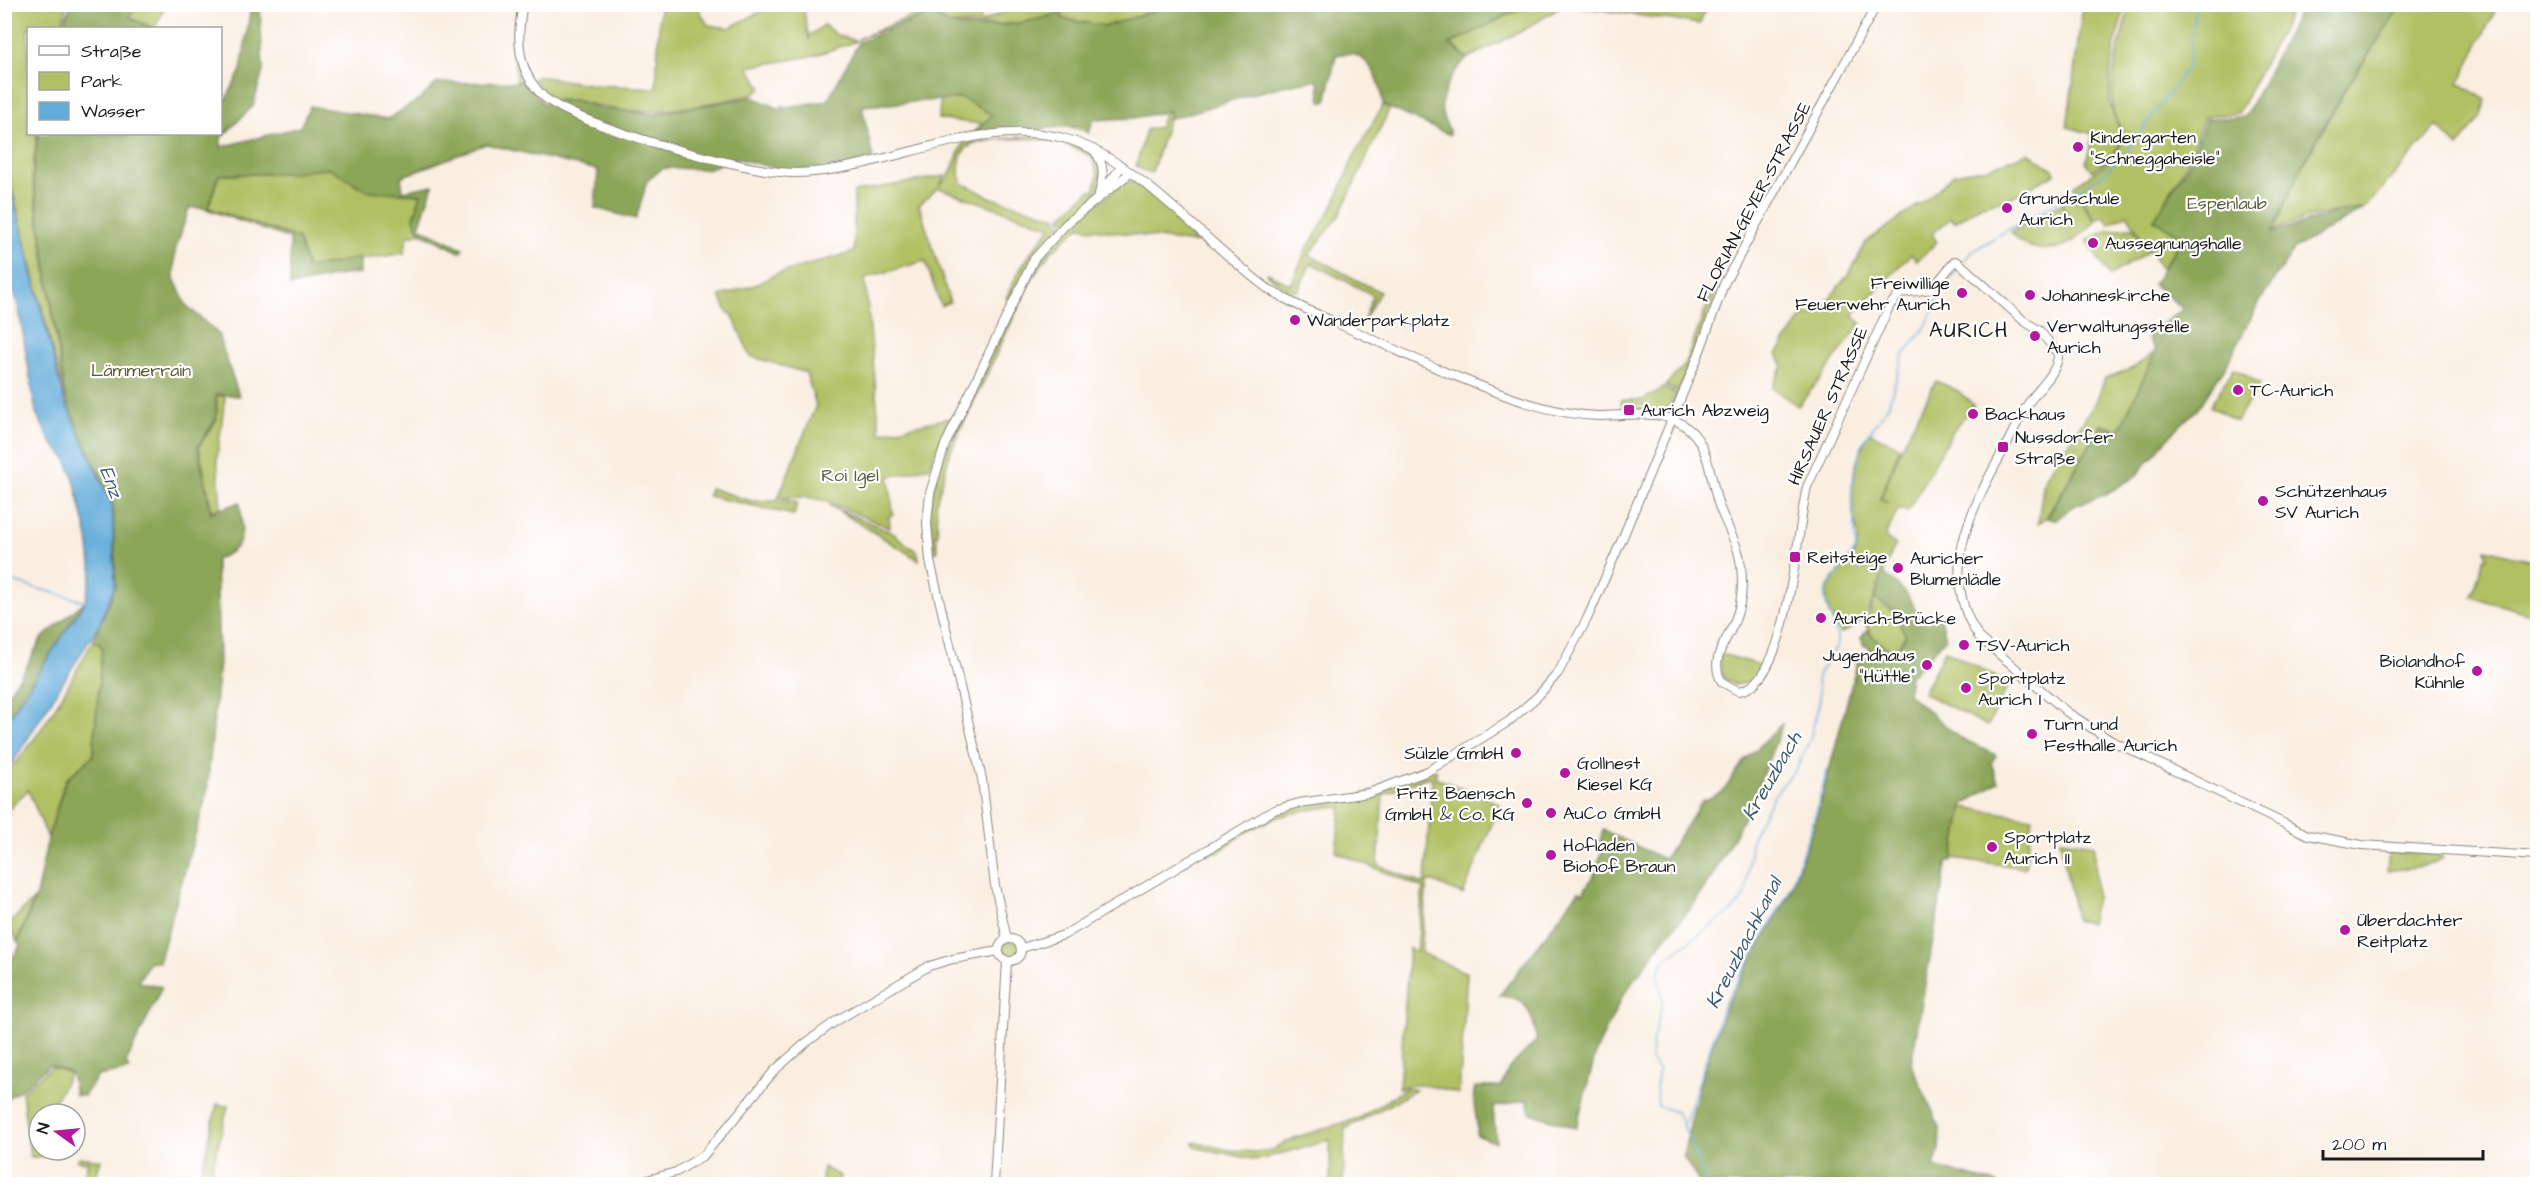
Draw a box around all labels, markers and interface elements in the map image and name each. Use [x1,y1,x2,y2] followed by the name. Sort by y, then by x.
[27,27,222,135] legend
[81,39,142,64] text: Straße
[81,69,123,94] text: Park
[1690,97,1818,307] street label: FLORIAN-GEYER-STRASSE
[81,99,145,124] text: Wasser
[2090,125,2220,172] place label: Kindergarten "Schneggaheisle"
[2071,140,2085,154] marker: Kindergarten "Schneggaheisle"
[2019,186,2120,232] place label: Grundschule Aurich
[2187,191,2267,216] park label: Espenlaub
[2000,201,2014,215] marker: Grundschule Aurich
[2105,231,2242,257] place label: Aussegnungshalle
[2086,236,2100,250] marker: Aussegnungshalle
[1795,271,1950,317] place label: Freiwillige Feuerwehr Aurich
[2042,283,2171,308] place label: Johanneskirche
[1955,286,1969,300] marker: Freiwillige Feuerwehr Aurich
[2023,288,2037,302] marker: Johanneskirche
[1307,308,1449,333] place label: Wanderparkplatz
[1288,313,1302,327] marker: Wanderparkplatz
[2047,314,2190,360] place label: Verwaltungsstelle Aurich
[1929,316,2009,345] district label: AURICH
[1782,322,1874,489] street label: HIRSAUER STRASSE
[2028,329,2042,343] marker: Verwaltungsstelle Aurich
[91,358,191,383] park label: Lämmerrain
[2250,378,2333,403] place label: TC-Aurich
[2231,383,2245,397] marker: TC-Aurich
[1641,398,1769,424] place label: Aurich Abzweig
[1985,402,2066,427] place label: Backhaus
[1622,403,1636,417] marker: Aurich Abzweig
[1966,407,1980,421] marker: Backhaus
[2015,425,2113,471] place label: Nussdorfer Straße
[1996,440,2010,454] marker: Nussdorfer Straße
[92,462,130,503] water label: Enz
[821,463,879,489] park label: Roi Igel
[2275,479,2387,525] place label: Schützenhaus SV Aurich
[2256,494,2270,508] marker: Schützenhaus SV Aurich
[1807,545,1888,571] place label: Reitsteige
[1910,546,2002,592] place label: Auricher Blumenlädle
[1788,550,1802,564] marker: Reitsteige
[1891,561,1905,575] marker: Auricher Blumenlädle
[1833,606,1957,631] place label: Aurich-Brücke
[1814,611,1828,625] marker: Aurich-Brücke
[1976,633,2069,658] place label: TSV-Aurich
[1957,638,1971,652] marker: TSV-Aurich
[1823,643,1915,689] place label: Jugendhaus "Hüttle"
[2379,649,2465,695] place label: Biolandhof Kühnle
[1920,658,1934,672] marker: Jugendhaus "Hüttle"
[2470,664,2484,678] marker: Biolandhof Kühnle
[1978,666,2065,712] place label: Sportplatz Aurich I
[1959,681,1973,695] marker: Sportplatz Aurich I
[2044,712,2177,758] place label: Turn und Festhalle Aurich
[1735,726,1809,825] water label: Kreuzbach
[2025,727,2039,741] marker: Turn und Festhalle Aurich
[1404,741,1504,766] place label: Sülzle GmbH
[1509,746,1523,760] marker: Sülzle GmbH
[1577,751,1653,797] place label: Gollnest Kiesel KG
[1558,766,1572,780] marker: Gollnest Kiesel KG
[1385,781,1516,827] place label: Fritz Baensch GmbH & Co. KG
[1520,796,1534,810] marker: Fritz Baensch GmbH & Co. KG
[1563,801,1661,826] place label: AuCo GmbH
[1544,806,1558,820] marker: AuCo GmbH
[2004,825,2091,871] place label: Sportplatz Aurich II
[1563,833,1676,879] place label: Hofladen Biohof Braun
[1985,840,1999,854] marker: Sportplatz Aurich II
[1544,848,1558,862] marker: Hofladen Biohof Braun
[1699,870,1790,1013] water label: Kreuzbachkanal
[2357,908,2463,954] place label: Überdachter Reitplatz
[2338,923,2352,937] marker: Überdachter Reitplatz
[27,1102,87,1162] north arrow
[32,1121,55,1136] text: N
[2323,1123,2484,1161] scale bar
[2332,1132,2386,1157] text: 200 m

